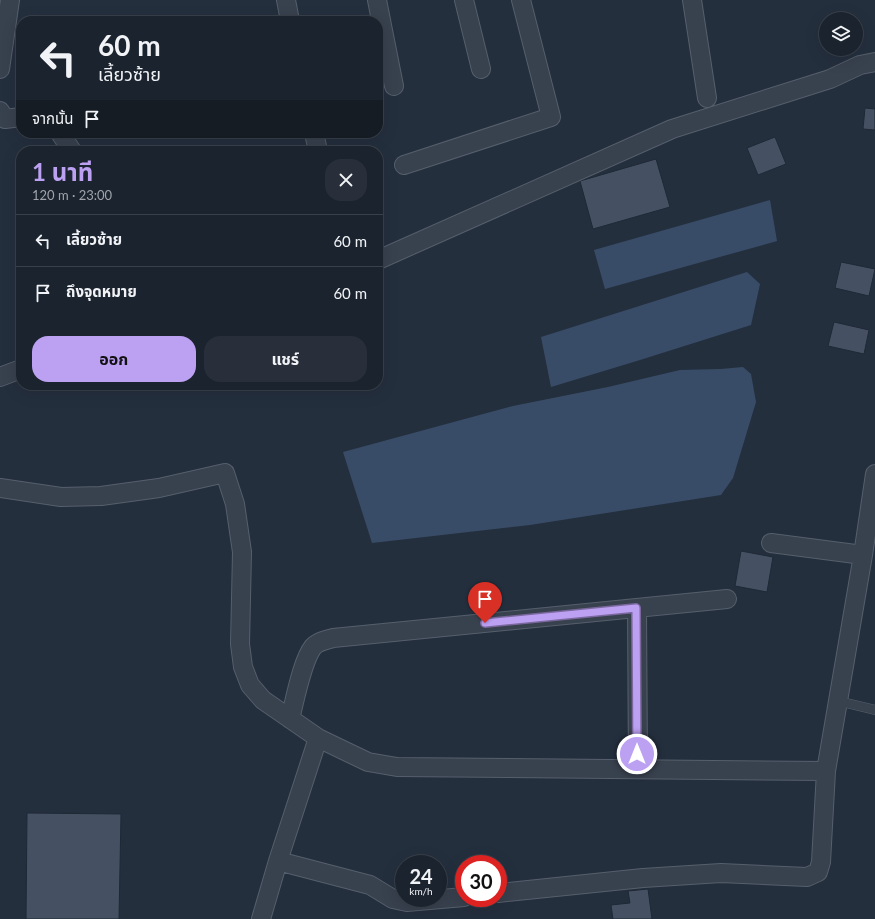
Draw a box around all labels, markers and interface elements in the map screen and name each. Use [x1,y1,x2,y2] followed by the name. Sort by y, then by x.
[819,12,863,56] map controls
[819,12,863,56] button: layers
[98,28,161,62] text: 60 m
[32,32,84,84] icon: left
[98,63,161,85] text: เลี้ยวซ้าย
[81,108,103,130] icon: arrive
[32,109,73,127] text: จากนั้น
[32,157,93,186] text: 1 นาที
[325,159,367,201] button: close
[32,187,112,203] text: 120 m · 23:00
[32,230,54,252] icon: left
[66,230,122,248] text: เลี้ยวซ้าย
[333,232,367,250] text: 60 m
[32,282,54,304] icon: arrive
[66,282,137,300] text: ถึงจุดหมาย
[333,284,367,302] text: 60 m
[32,336,196,382] button: ออก
[204,336,367,382] button: แชร์
[468,582,502,623] pin
[474,588,496,610] icon: arrive
[616,733,658,775] position arrow
[455,855,507,907] speed limit sign: 30
[409,864,433,888] text: 24
[409,885,433,897] text: km/h

